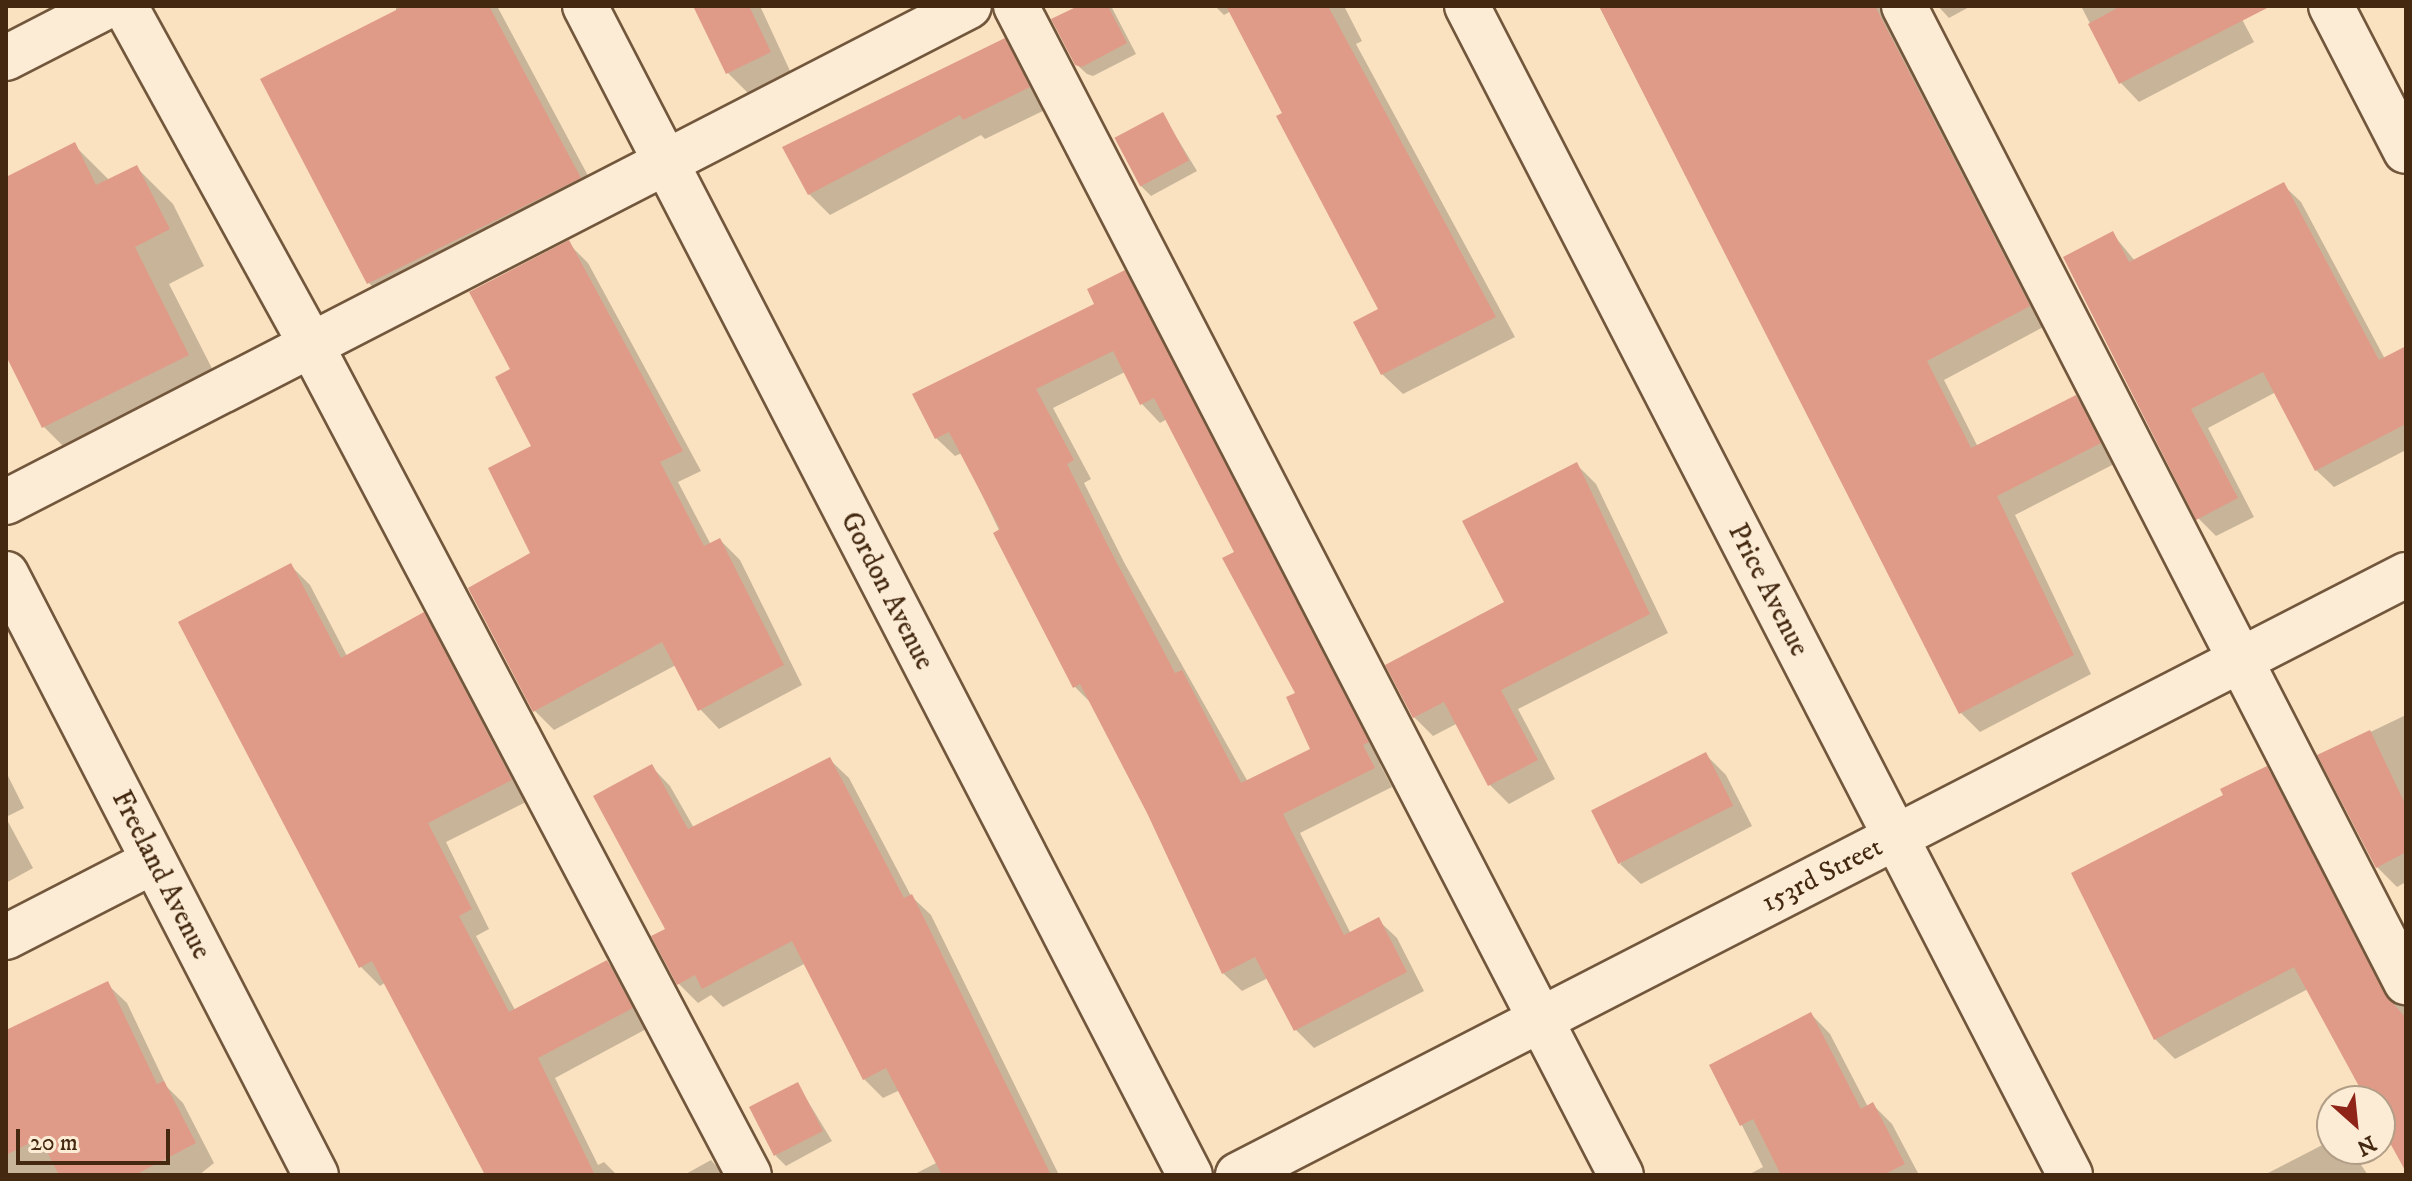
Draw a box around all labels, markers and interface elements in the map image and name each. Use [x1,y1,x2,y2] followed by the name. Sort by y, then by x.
[833,507,941,675] street label: Gordon Avenue
[1720,518,1816,662] street label: Price Avenue
[104,785,218,965] street label: Freeland Avenue
[1756,830,1888,920] street label: 153rd Street
[2316,1085,2396,1165] north arrow
[20,1113,174,1163] scale bar
[30,1128,78,1158] text: 20 m
[2352,1129,2380,1161] text: N

